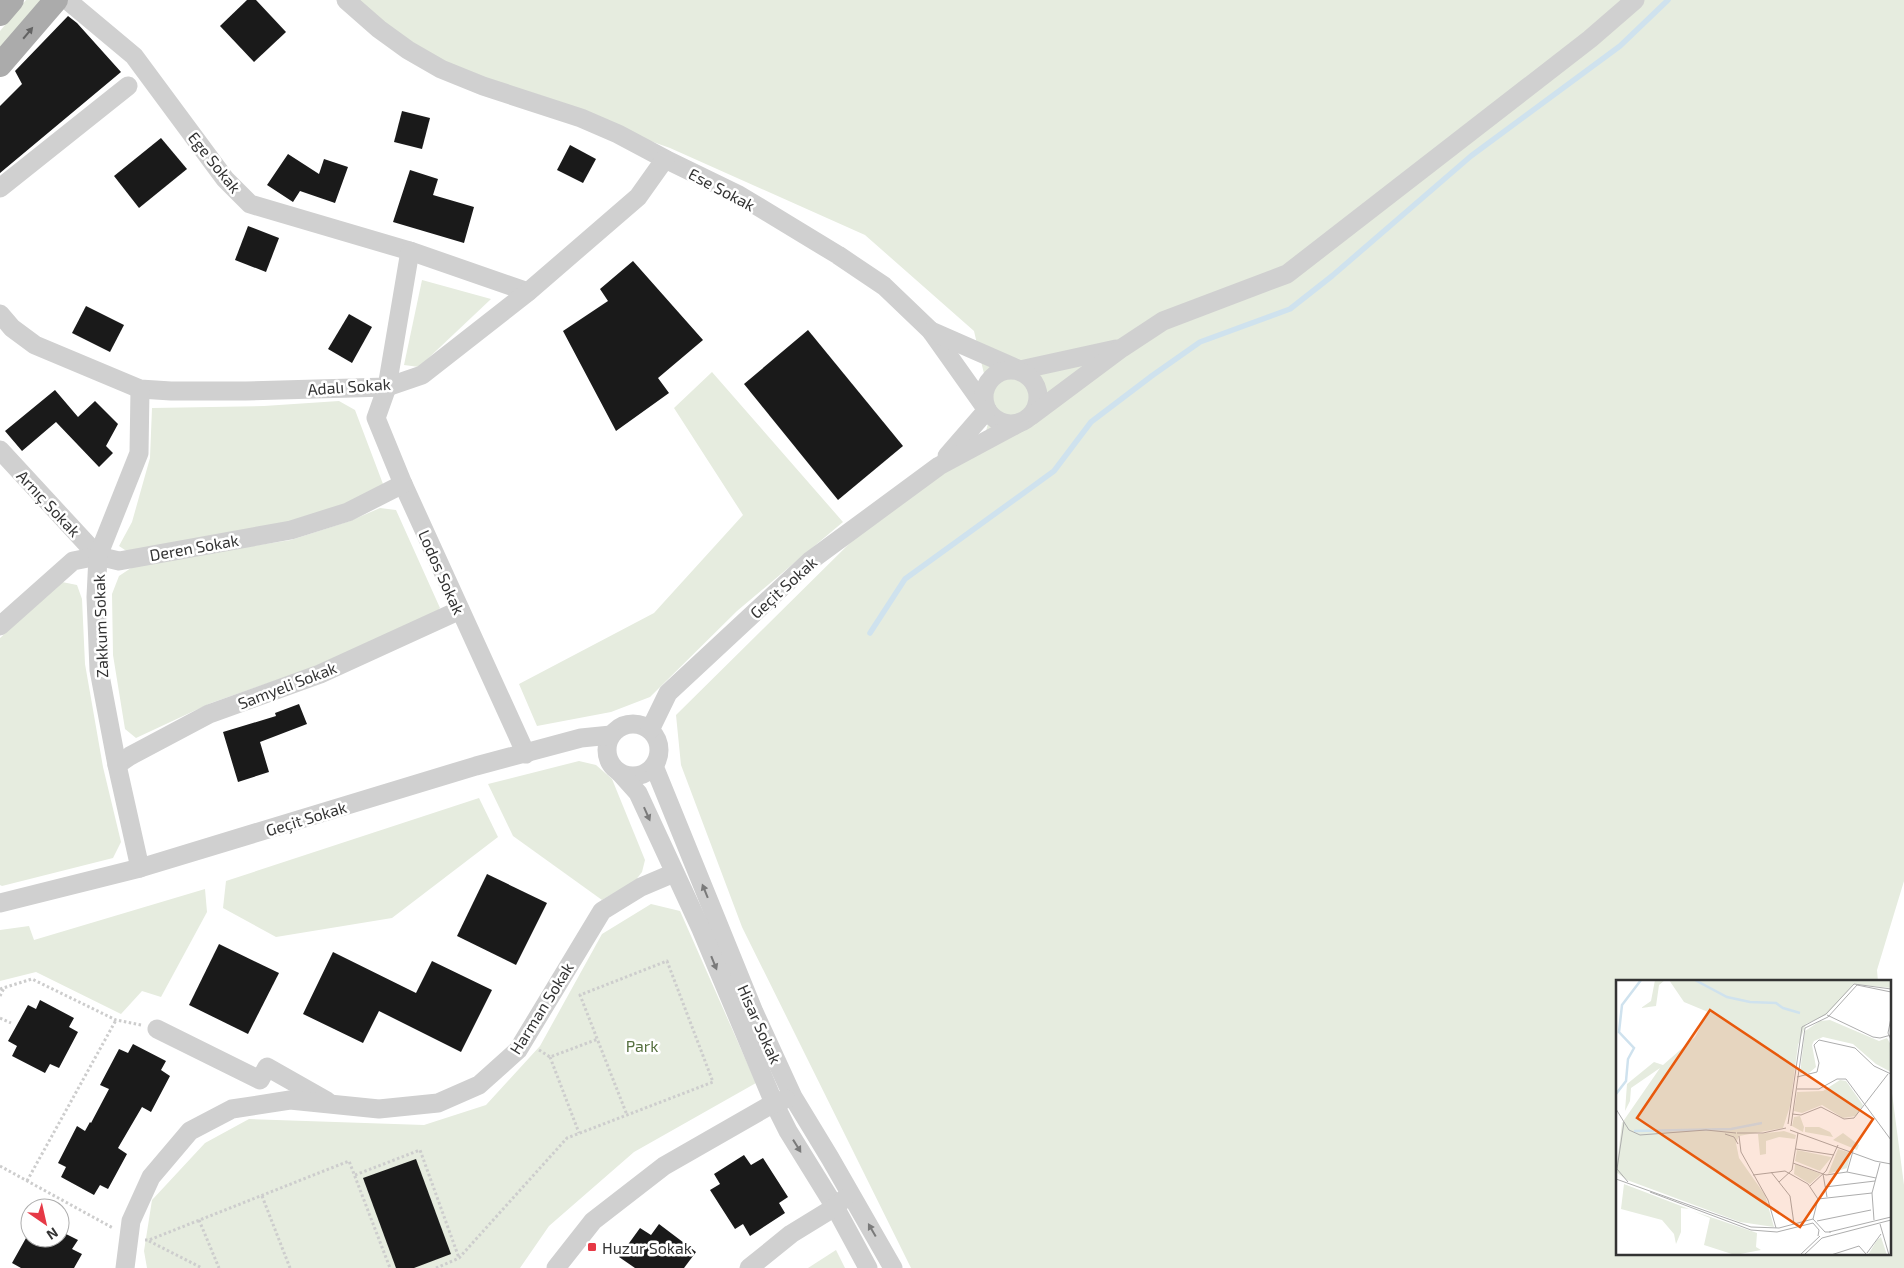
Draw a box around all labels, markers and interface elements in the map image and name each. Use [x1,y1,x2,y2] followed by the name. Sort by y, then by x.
[22,27,34,39] one-way arrow
[185,128,245,196] street label: Ege Sokak
[686,164,758,214] street label: Ese Sokak
[307,374,391,398] street label: Adalı Sokak
[13,466,85,541] street label: Arnıç Sokak
[415,527,469,617] street label: Lodos Sokak
[148,530,240,564] street label: Deren Sokak
[746,552,821,623] street label: Geçit Sokak
[89,574,111,678] street label: Zakkum Sokak
[235,657,339,713] street label: Samyeli Sokak
[263,797,349,840] street label: Geçit Sokak
[644,807,652,821] one-way arrow
[701,883,709,898] one-way arrow
[711,955,719,970] one-way arrow
[505,959,577,1057] street label: Harman Sokak
[1616,980,1892,1256] inset map
[734,982,786,1066] street label: Hisar Sokak
[626,1036,658,1055] park label: Park
[792,1139,802,1152] one-way arrow
[20,1198,70,1248] north arrow
[44,1224,61,1244] text: N
[867,1224,876,1237] one-way arrow
[602,1238,692,1257] place label: Huzur Sokak
[586,1241,598,1253] marker: Huzur Sokak

